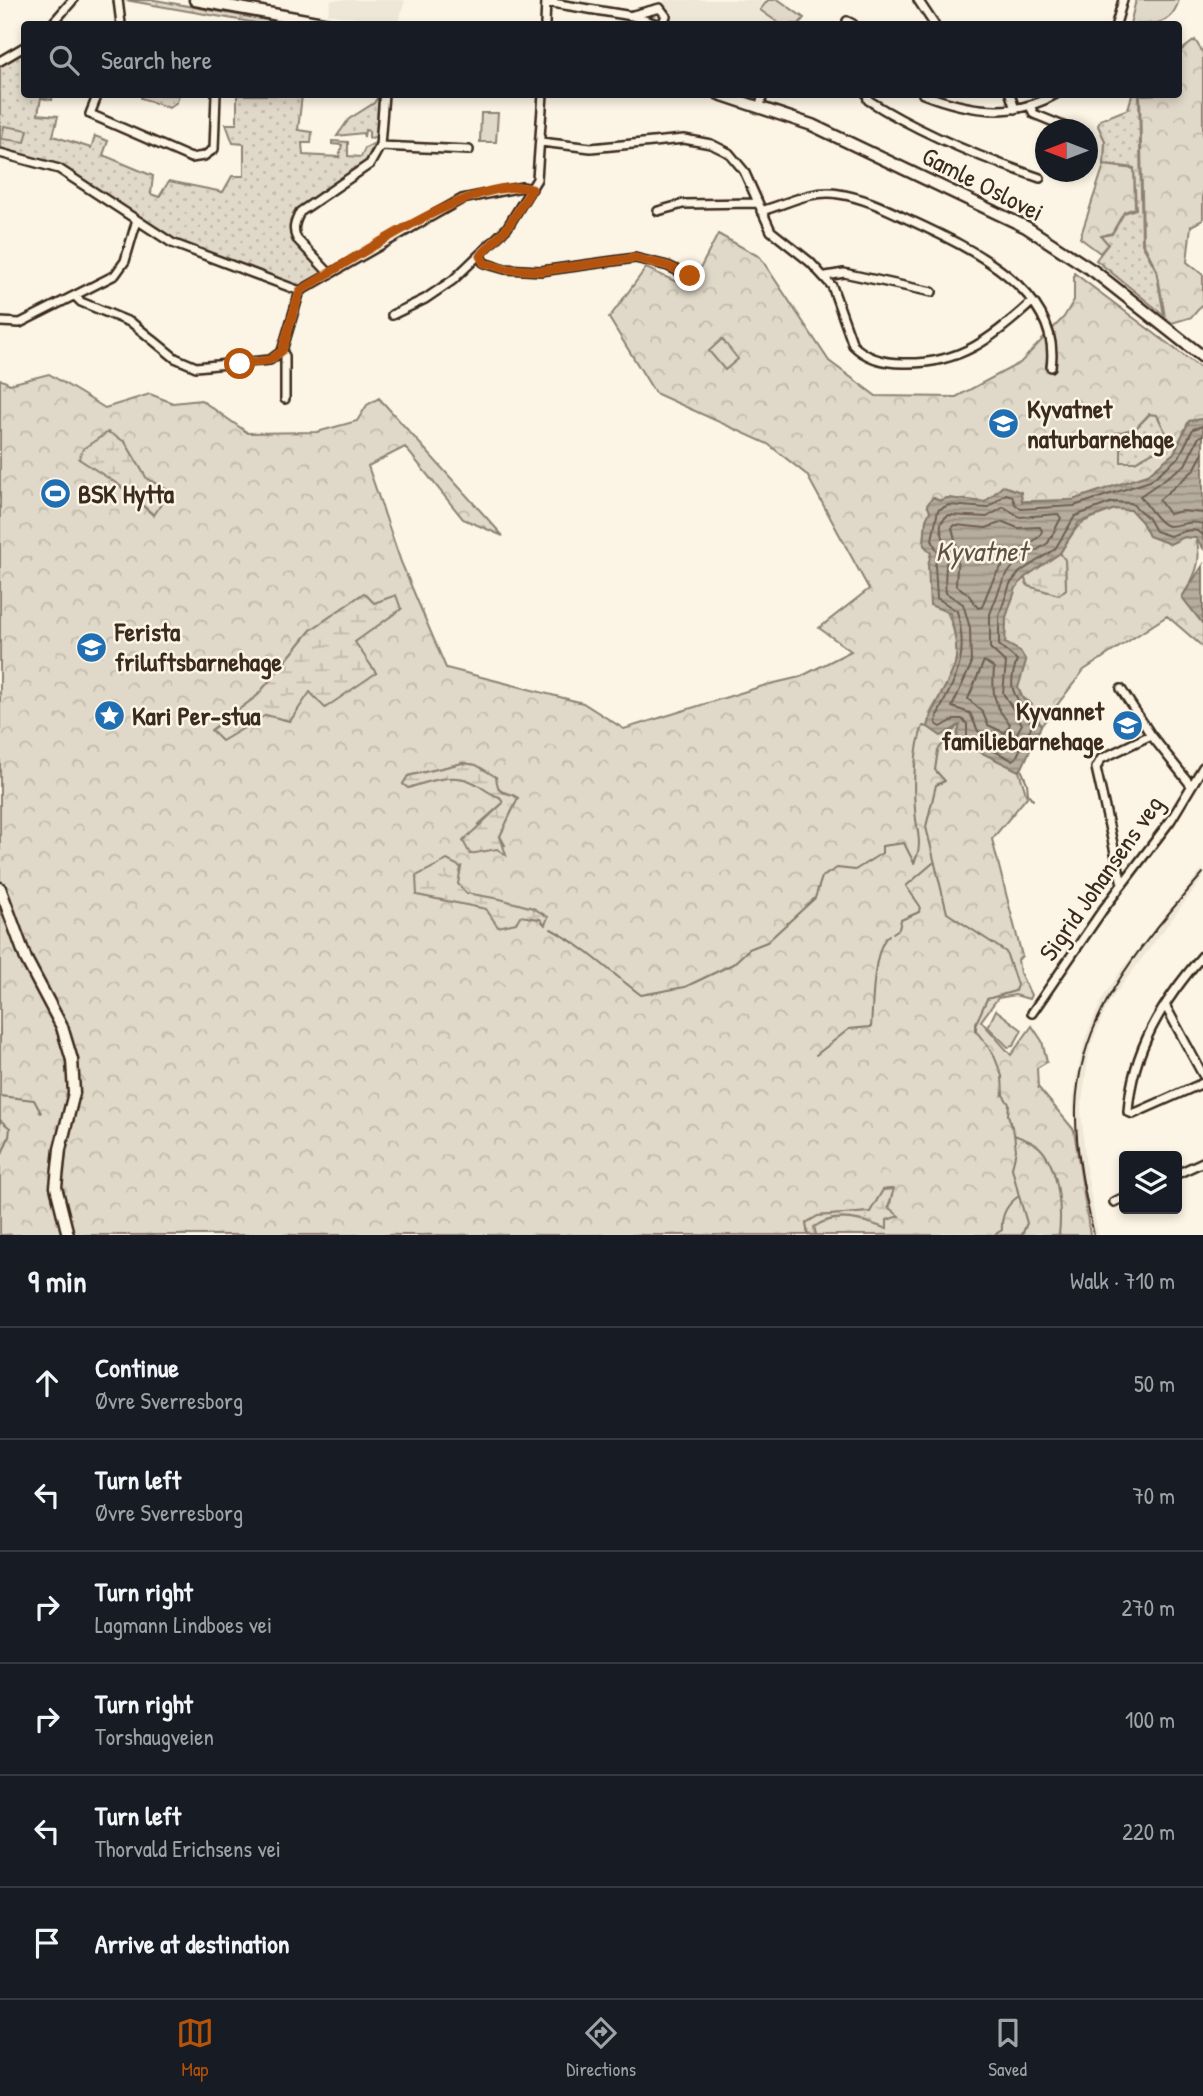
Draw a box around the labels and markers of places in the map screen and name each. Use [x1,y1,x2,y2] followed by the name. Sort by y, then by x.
[1027,391,1175,457] place label: Kyvatnet naturbarnehage
[987,407,1021,441] school or university icon: Kyvatnet naturbarnehage
[78,476,175,512] place label: BSK Hytta
[38,477,72,511] sports icon: BSK Hytta
[114,614,282,680] place label: Ferista friluftsbarnehage
[75,630,109,664] school or university icon: Ferista friluftsbarnehage
[942,693,1105,759] place label: Kyvannet familiebarnehage
[132,698,261,733] place label: Kari Per-stua
[92,699,126,733] place icon: Kari Per-stua
[1110,709,1144,743] school or university icon: Kyvannet familiebarnehage

